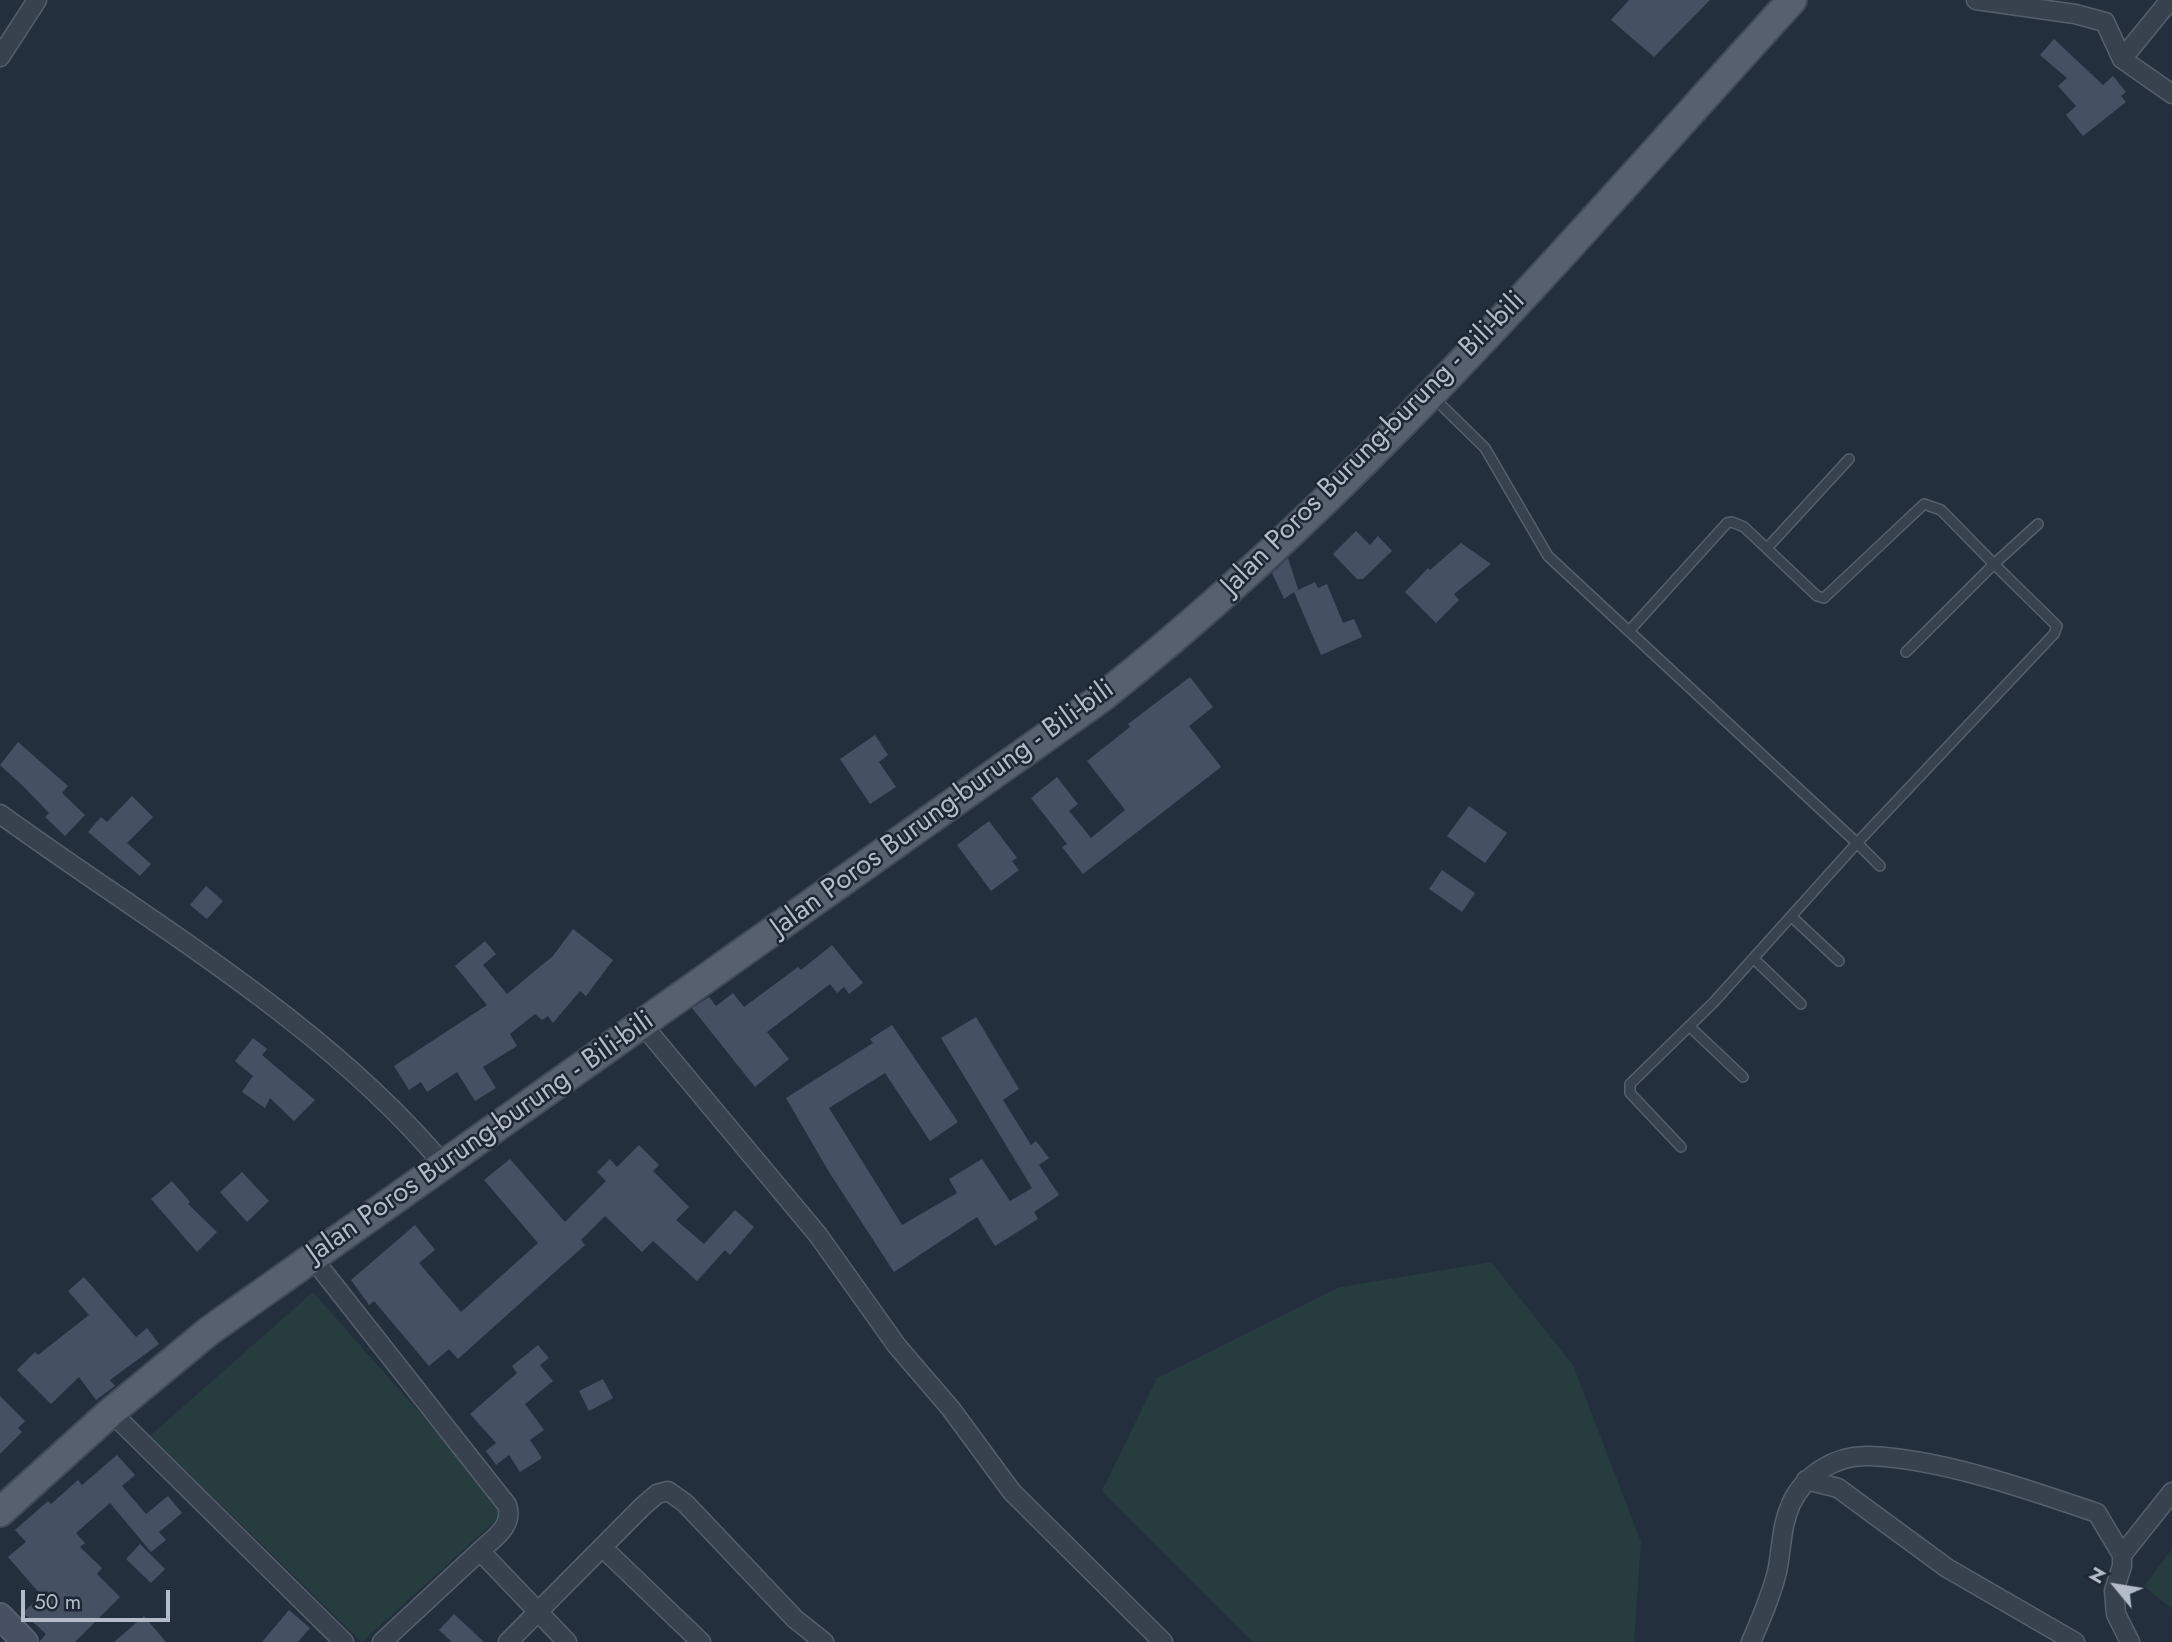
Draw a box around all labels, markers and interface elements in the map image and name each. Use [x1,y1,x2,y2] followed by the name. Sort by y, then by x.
[1215,285,1533,603] street label: Jalan Poros Burung-burung - Bili-bili
[765,673,1121,945] street label: Jalan Poros Burung-burung - Bili-bili
[301,1005,661,1271] street label: Jalan Poros Burung-burung - Bili-bili
[2081,1551,2151,1621] north arrow
[2082,1562,2113,1589] text: N
[24,1576,173,1620] scale bar
[34,1587,81,1617] text: 50 m

